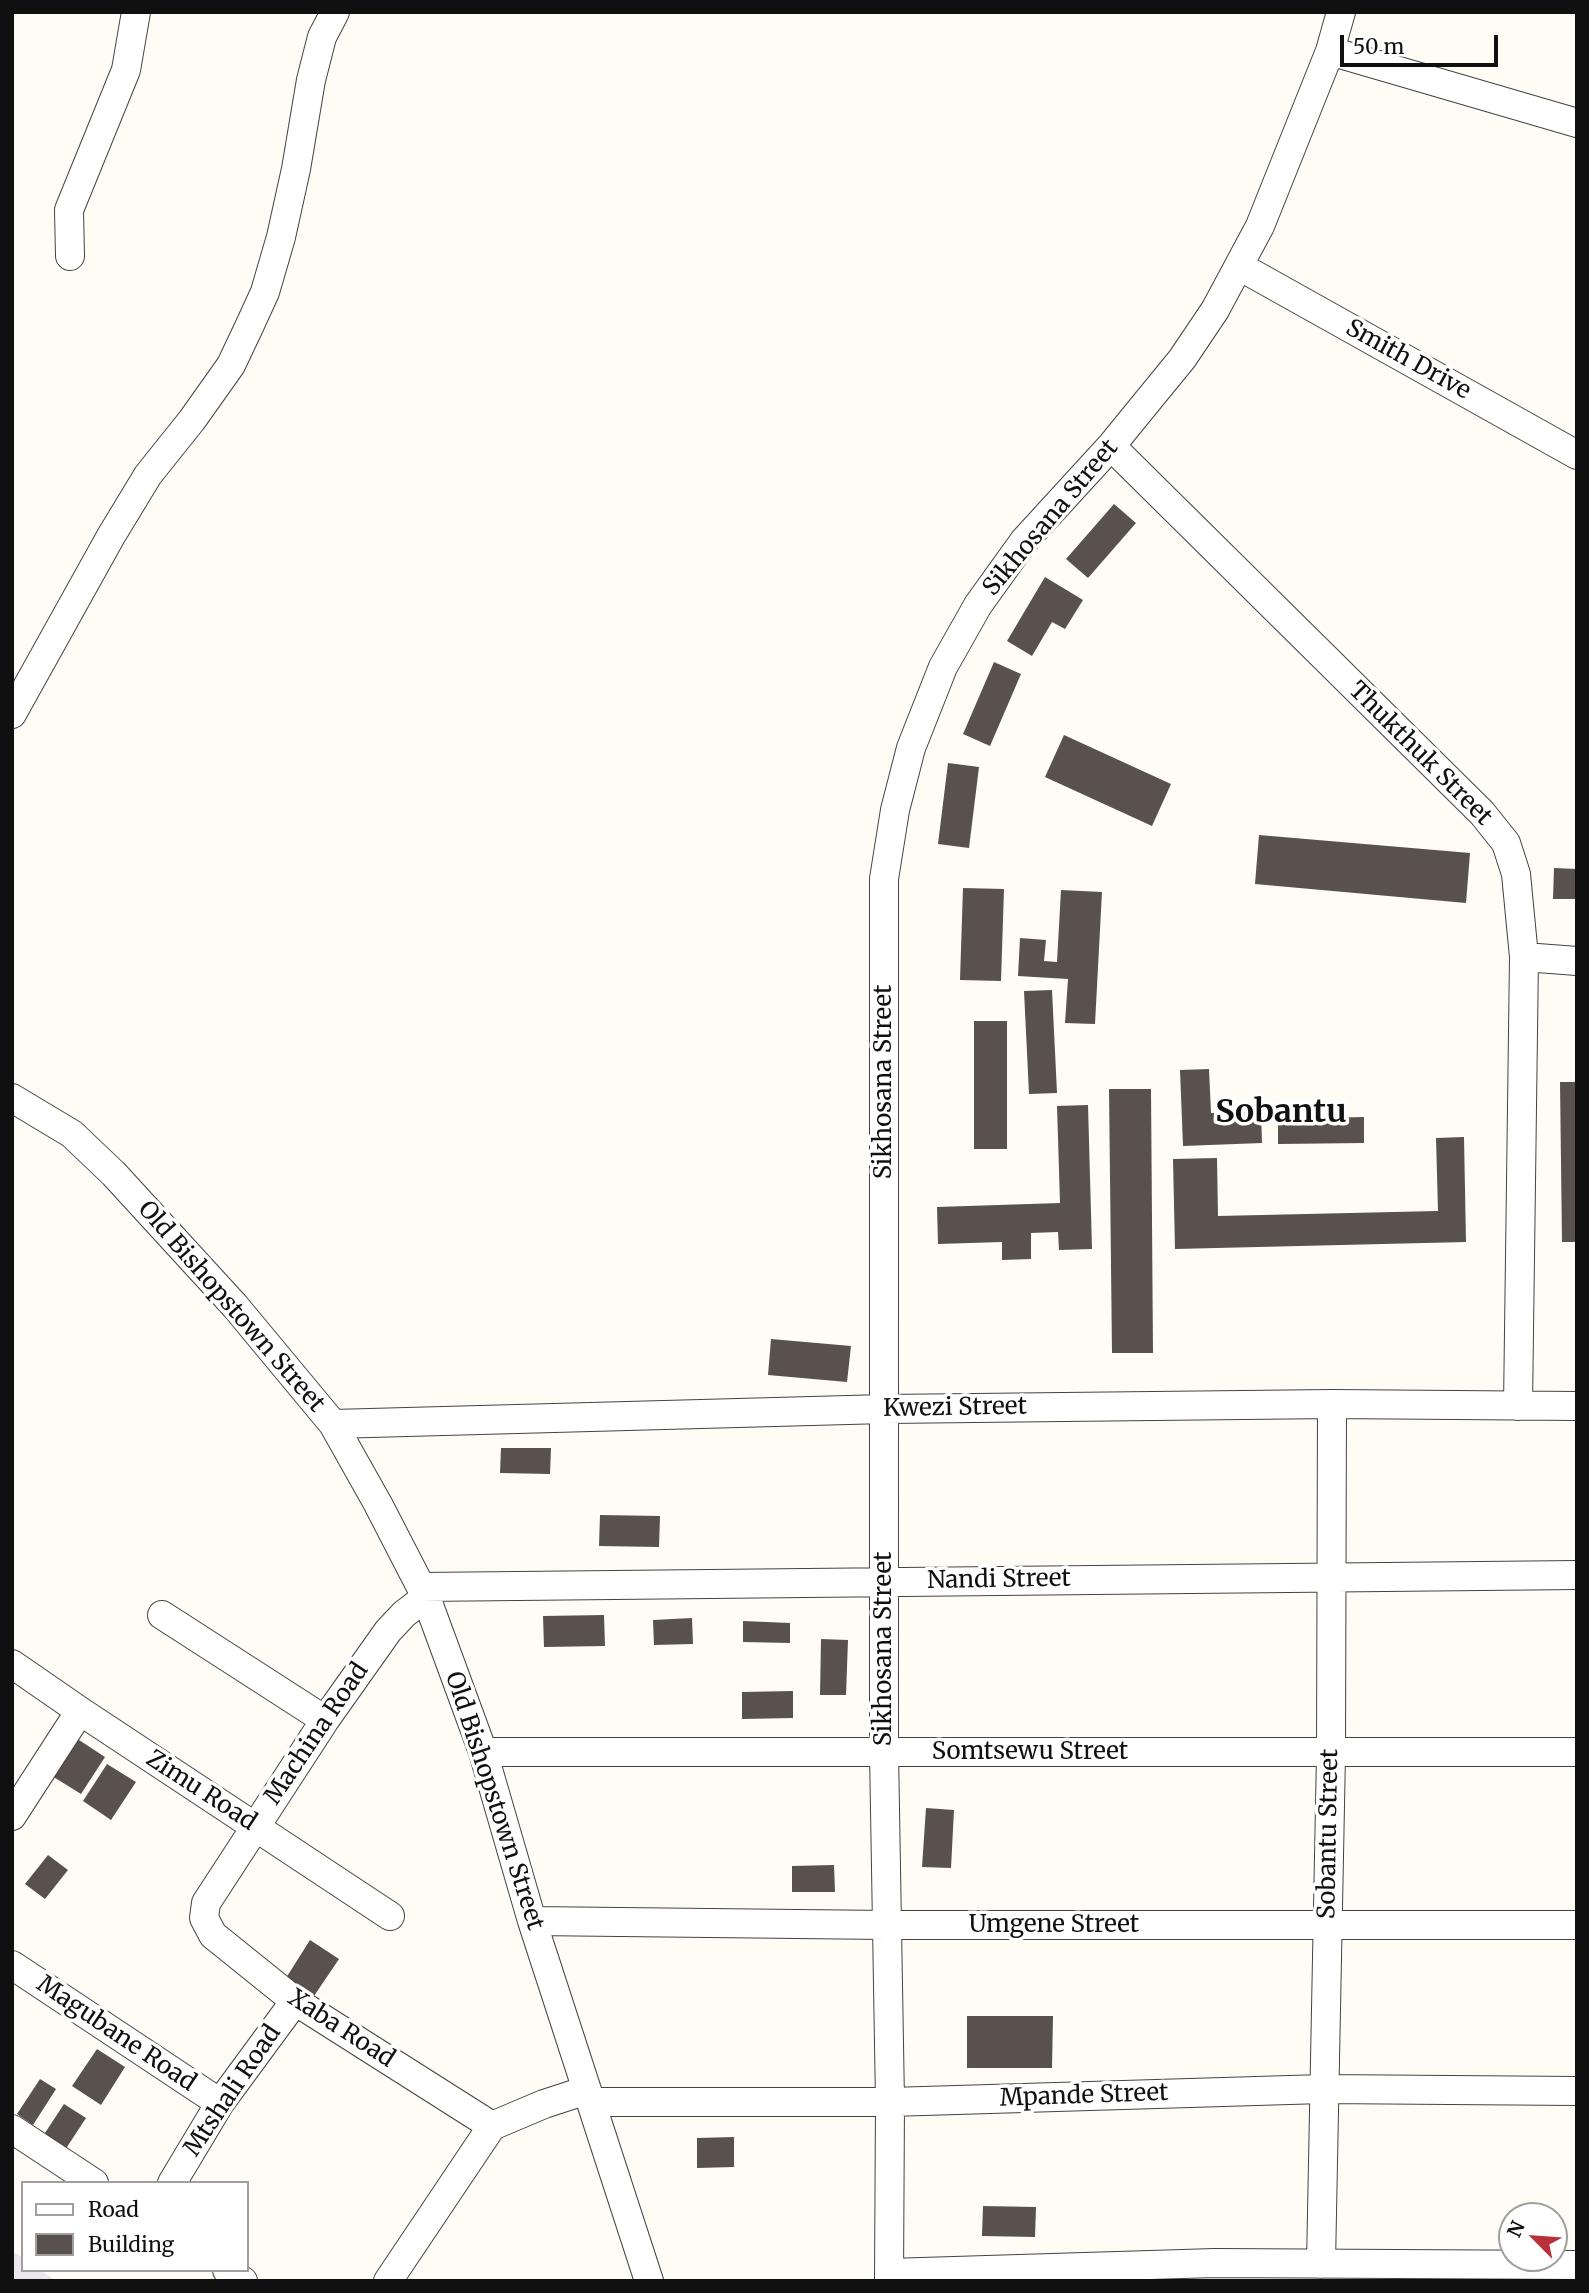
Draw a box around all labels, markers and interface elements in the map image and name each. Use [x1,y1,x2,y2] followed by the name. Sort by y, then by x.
[1344,21,1502,65] scale bar
[1353,33,1404,60] text: 50 m
[1341,314,1475,406] street label: Smith Drive
[977,434,1125,602] street label: Sikhosana Street
[1342,676,1498,832] street label: Thukthuk Street
[870,985,898,1179] street label: Sikhosana Street
[1215,1094,1347,1132] district label: Sobantu
[132,1196,330,1418] street label: Old Bishopstown Street
[883,1392,1027,1424] street label: Kwezi Street
[870,1552,898,1746] street label: Sikhosana Street
[927,1564,1071,1596] street label: Nandi Street
[259,1658,375,1810] street label: Machina Road
[439,1668,549,1934] street label: Old Bishopstown Street
[932,1738,1128,1766] street label: Somtsewu Street
[141,1745,261,1837] street label: Zimu Road
[1313,1749,1345,1919] street label: Sobantu Street
[969,1911,1139,1939] street label: Umgene Street
[31,1970,201,2098] street label: Magubane Road
[282,1984,400,2074] street label: Xaba Road
[179,2020,287,2162] street label: Mtshali Road
[999,2079,1169,2113] street label: Mpande Street
[21,2181,248,2272] legend
[88,2196,139,2223] text: Road
[1498,2202,1568,2272] north arrow
[1502,2217,1530,2241] text: N
[88,2231,174,2258] text: Building

